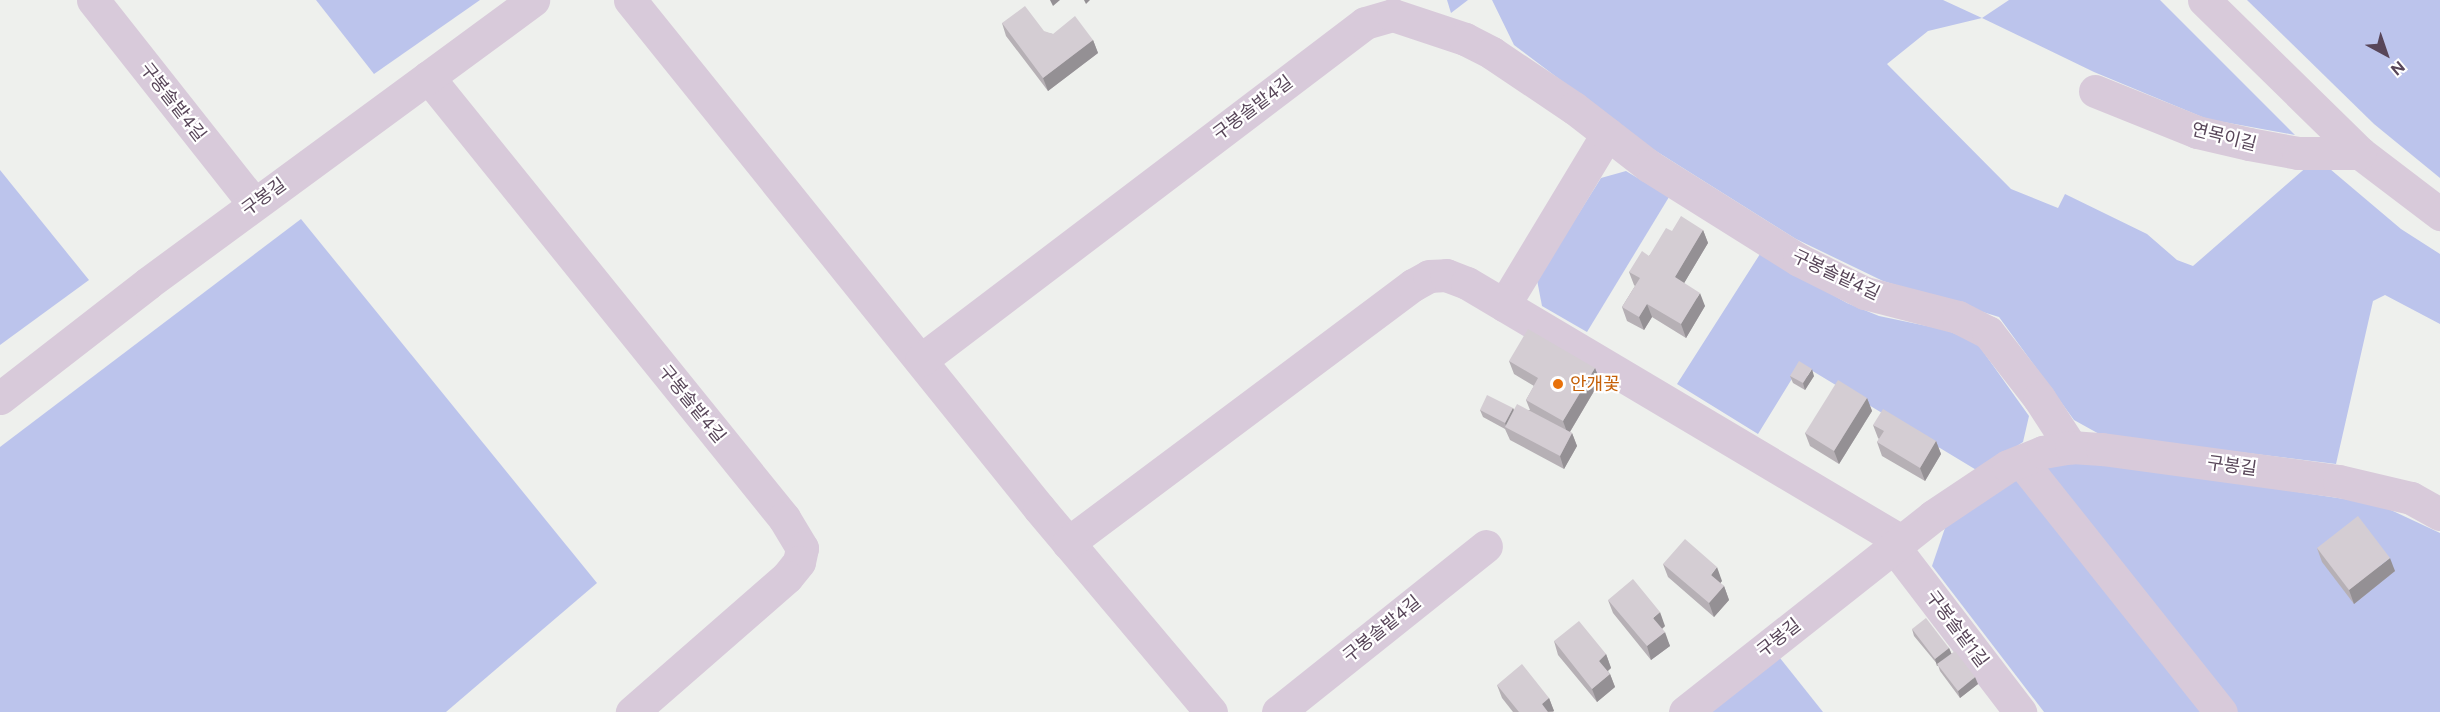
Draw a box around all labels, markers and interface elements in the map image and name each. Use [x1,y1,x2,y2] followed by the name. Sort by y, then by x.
[2356,24,2416,84] north arrow
[2387,57,2409,79] text: N
[136,58,210,146] street label: 구봉솔밭4길
[1209,71,1297,145] street label: 구봉솔밭4길
[2189,119,2259,155] street label: 연목이길
[238,174,290,220] street label: 구봉길
[1789,245,1883,305] street label: 구봉솔밭4길
[654,361,730,447] street label: 구봉솔밭4길
[1570,373,1620,395] place label: 안개꽃
[1551,377,1565,391] marker: 안개꽃
[2206,452,2258,480] street label: 구봉길
[1921,586,1993,672] street label: 구봉솔밭1길
[1339,591,1425,667] street label: 구봉솔밭4길
[1753,614,1805,662] street label: 구봉길

